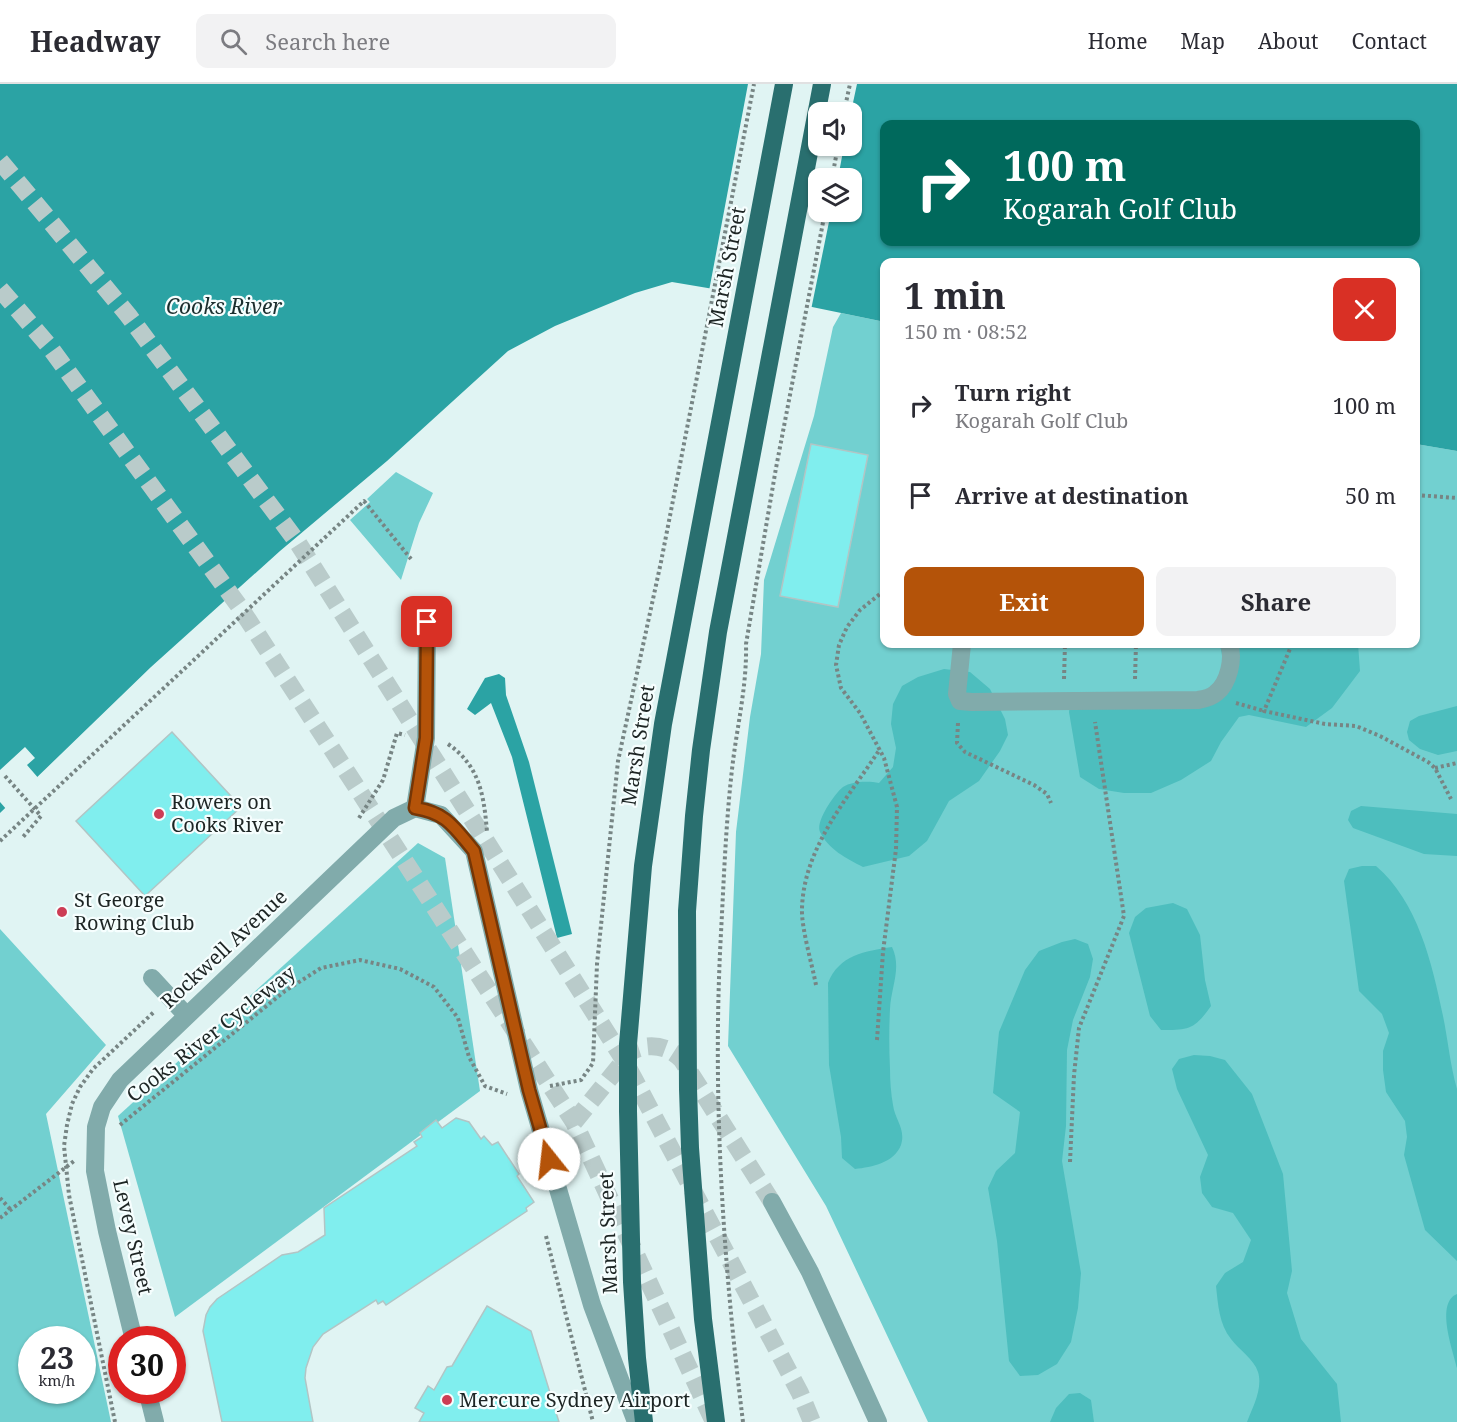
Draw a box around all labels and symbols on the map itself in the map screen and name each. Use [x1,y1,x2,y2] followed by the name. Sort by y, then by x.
[702,204,751,329] street label: Marsh Street
[166,292,282,320] water label: Cooks River
[401,596,452,647] pin
[615,682,660,807] street label: Marsh Street
[171,788,284,838] place label: Rowers on Cooks River
[152,807,166,821] marker: Rowers on Cooks River
[155,883,293,1014] street label: Rockwell Avenue
[74,886,195,936] place label: St George Rowing Club
[55,905,69,919] marker: St George Rowing Club
[121,959,301,1108] street label: Cooks River Cycleway
[517,1127,581,1191] position arrow
[592,1172,623,1295] street label: Marsh Street
[107,1176,160,1297] street label: Levey Street
[108,1326,186,1404] speed limit sign: 30
[459,1386,690,1413] place label: Mercure Sydney Airport
[440,1393,454,1407] marker: Mercure Sydney Airport

